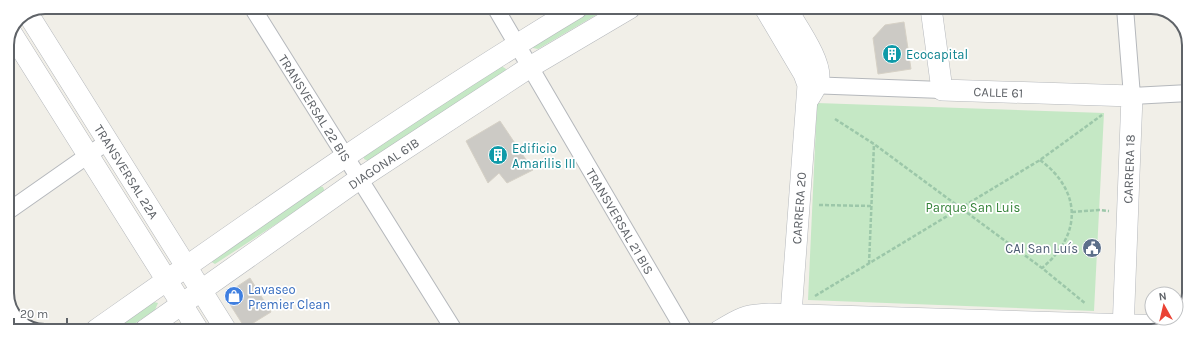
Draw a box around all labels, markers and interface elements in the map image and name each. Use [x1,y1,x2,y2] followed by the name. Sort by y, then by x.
[881,43,903,65] building icon: Ecocapital
[906,47,968,62] place label: Ecocapital
[276,52,354,164] street label: TRANSVERSAL 22 BIS
[973,83,1023,100] street label: CALLE 61
[92,122,162,222] street label: TRANSVERSAL 22A
[345,134,422,192] street label: DIAGONAL 61B
[1120,134,1138,204] street label: CARRERA 18
[512,141,576,171] place label: Edificio Amarilis III
[487,144,509,166] building icon: Edificio Amarilis III
[583,165,657,277] street label: TRANSVERSAL 21 BIS
[789,171,809,245] street label: CARRERA 20
[926,200,1021,216] park label: Parque San Luis
[1081,237,1103,259] public building icon: CAI San Luís
[1005,241,1078,256] place label: CAI San Luís
[248,282,330,312] place label: Lavaseo Premier Clean
[223,285,245,307] shop icon: Lavaseo Premier Clean
[1144,286,1184,326] north arrow
[1158,290,1167,304] text: N
[14,300,67,326] scale bar
[20,307,48,321] text: 20 m

